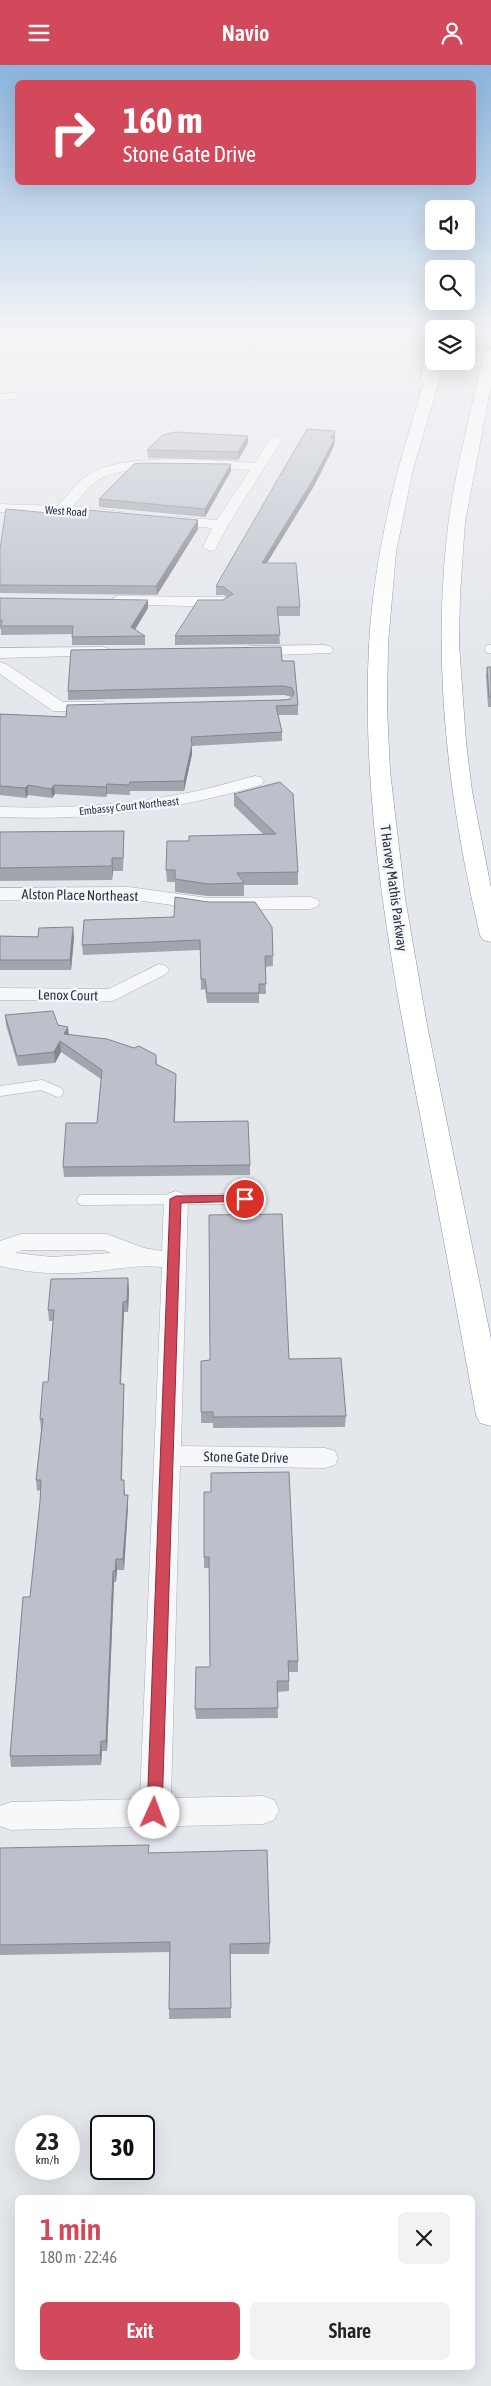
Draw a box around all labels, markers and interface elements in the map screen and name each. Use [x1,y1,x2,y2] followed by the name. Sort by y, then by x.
[25,19,53,47] icon: menu
[438,19,466,47] icon: person
[222,20,269,46] text: Navio
[40,100,105,165] icon: right
[123,100,202,140] text: 160 m
[123,141,256,167] text: Stone Gate Drive
[425,200,475,370] map controls
[425,200,475,250] button: sound
[425,260,475,310] button: search
[425,320,475,370] button: layers
[45,504,87,518] street label: West Road
[78,795,180,817] street label: Embassy Court Northeast
[377,824,411,952] street label: T Harvey Mathis Parkway
[22,886,138,904] street label: Alston Place Northeast
[38,986,98,1004] street label: Lenox Court
[224,1178,266,1220] pin
[231,1185,259,1213] icon: arrive
[204,1448,288,1466] street label: Stone Gate Drive
[127,1786,179,1838] position arrow
[90,2115,155,2180] speed limit sign: 30
[36,2127,59,2155] text: 23
[36,2153,59,2167] text: km/h
[40,2212,101,2246] text: 1 min
[398,2212,450,2264] button: close
[40,2248,117,2266] text: 180 m · 22:46
[40,2302,240,2360] button: Exit
[250,2302,450,2360] button: Share

